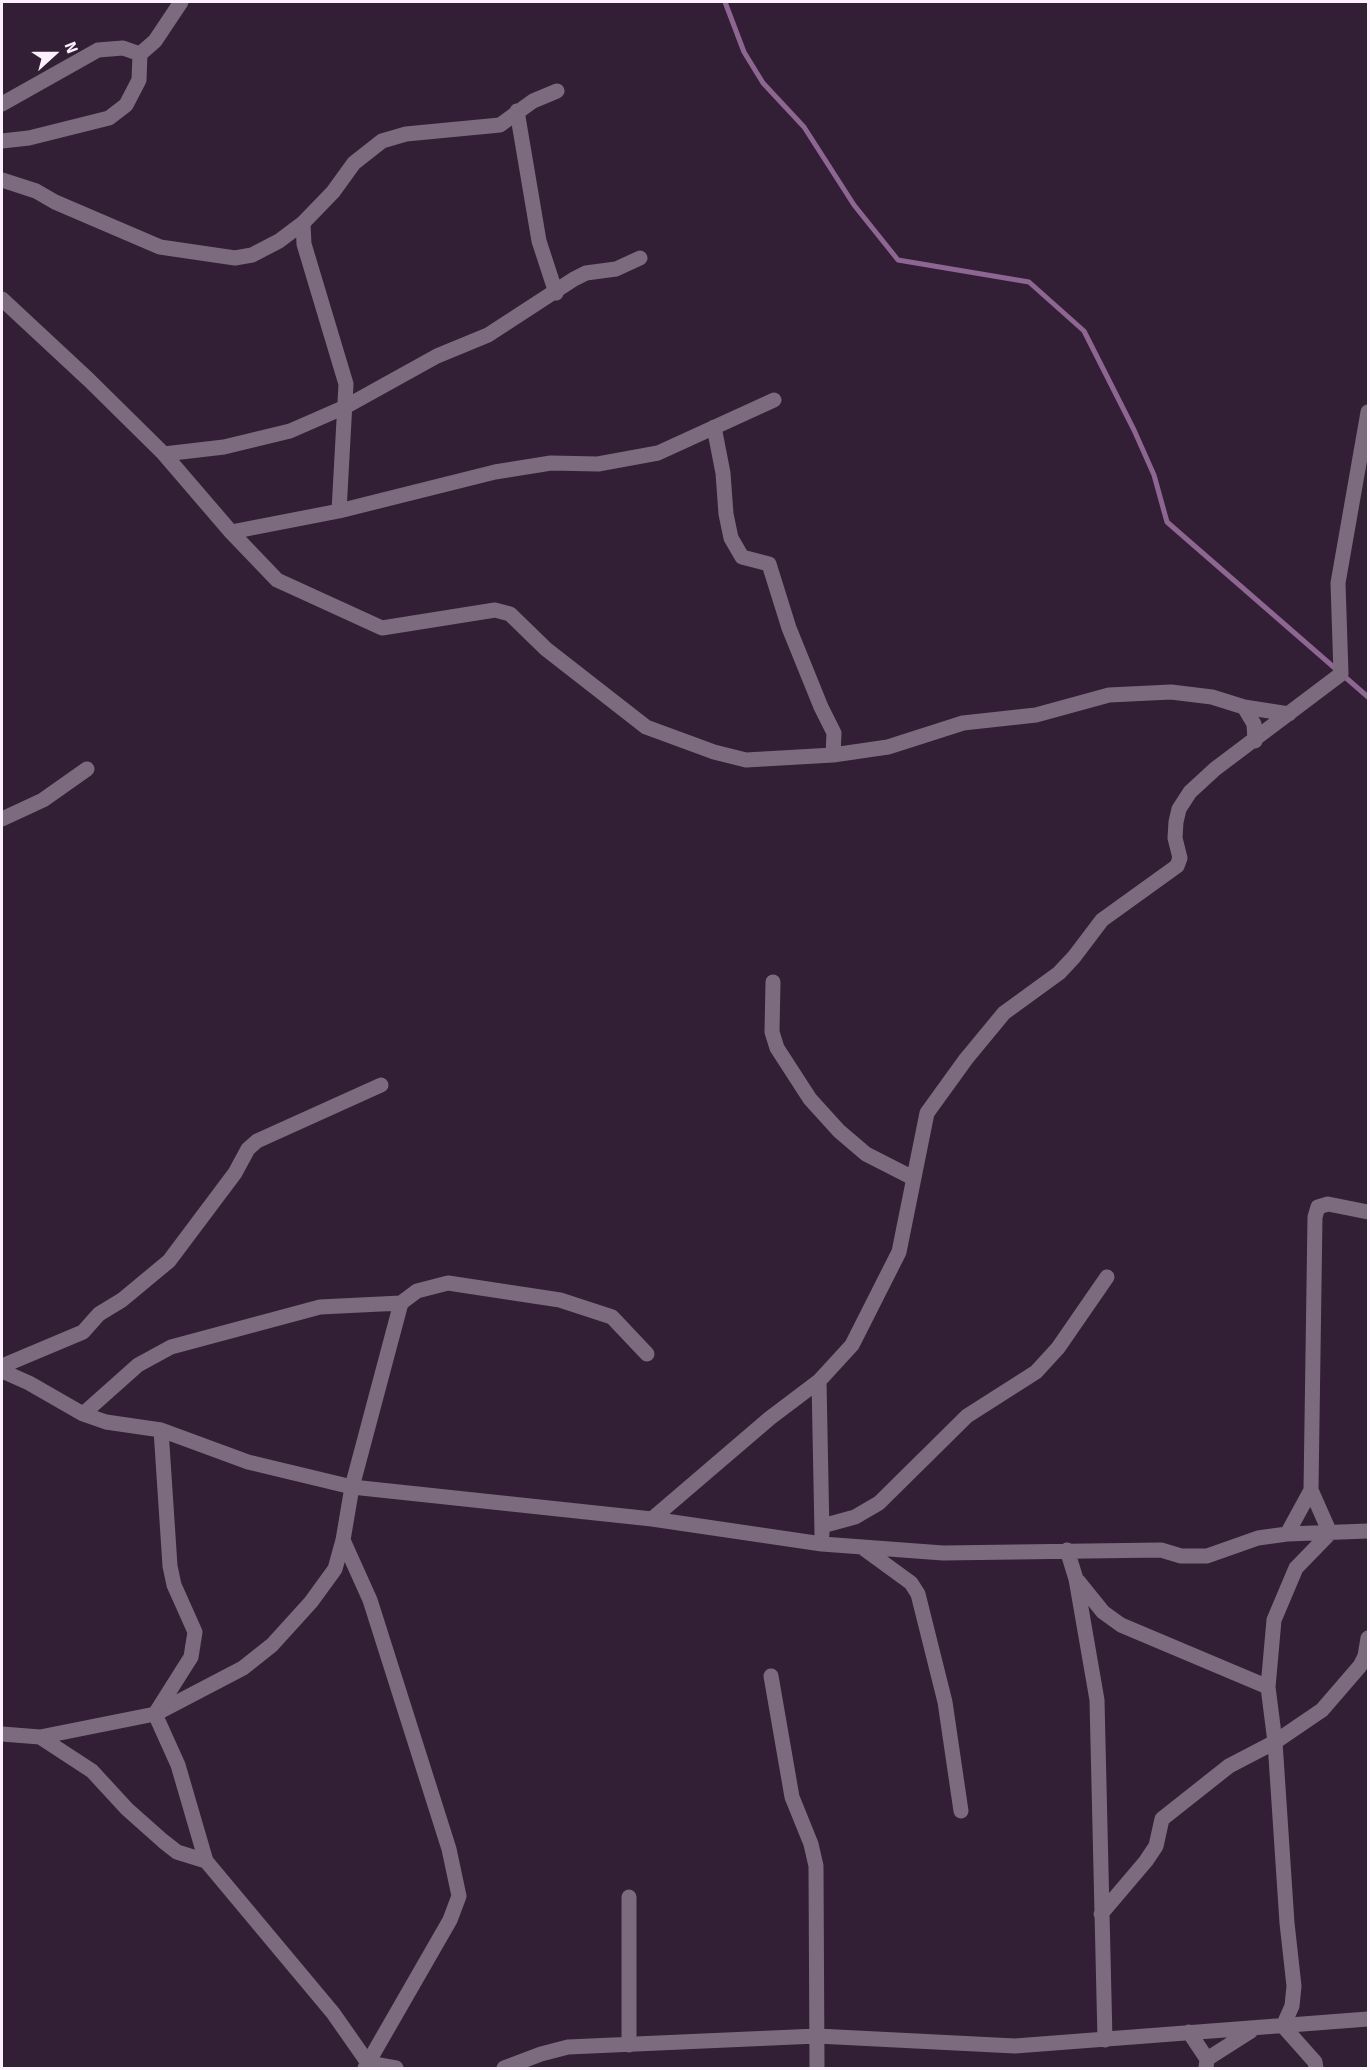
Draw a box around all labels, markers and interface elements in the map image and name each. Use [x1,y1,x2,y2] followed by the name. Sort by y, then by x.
[24,24,84,84] north arrow
[59,39,82,56] text: N

